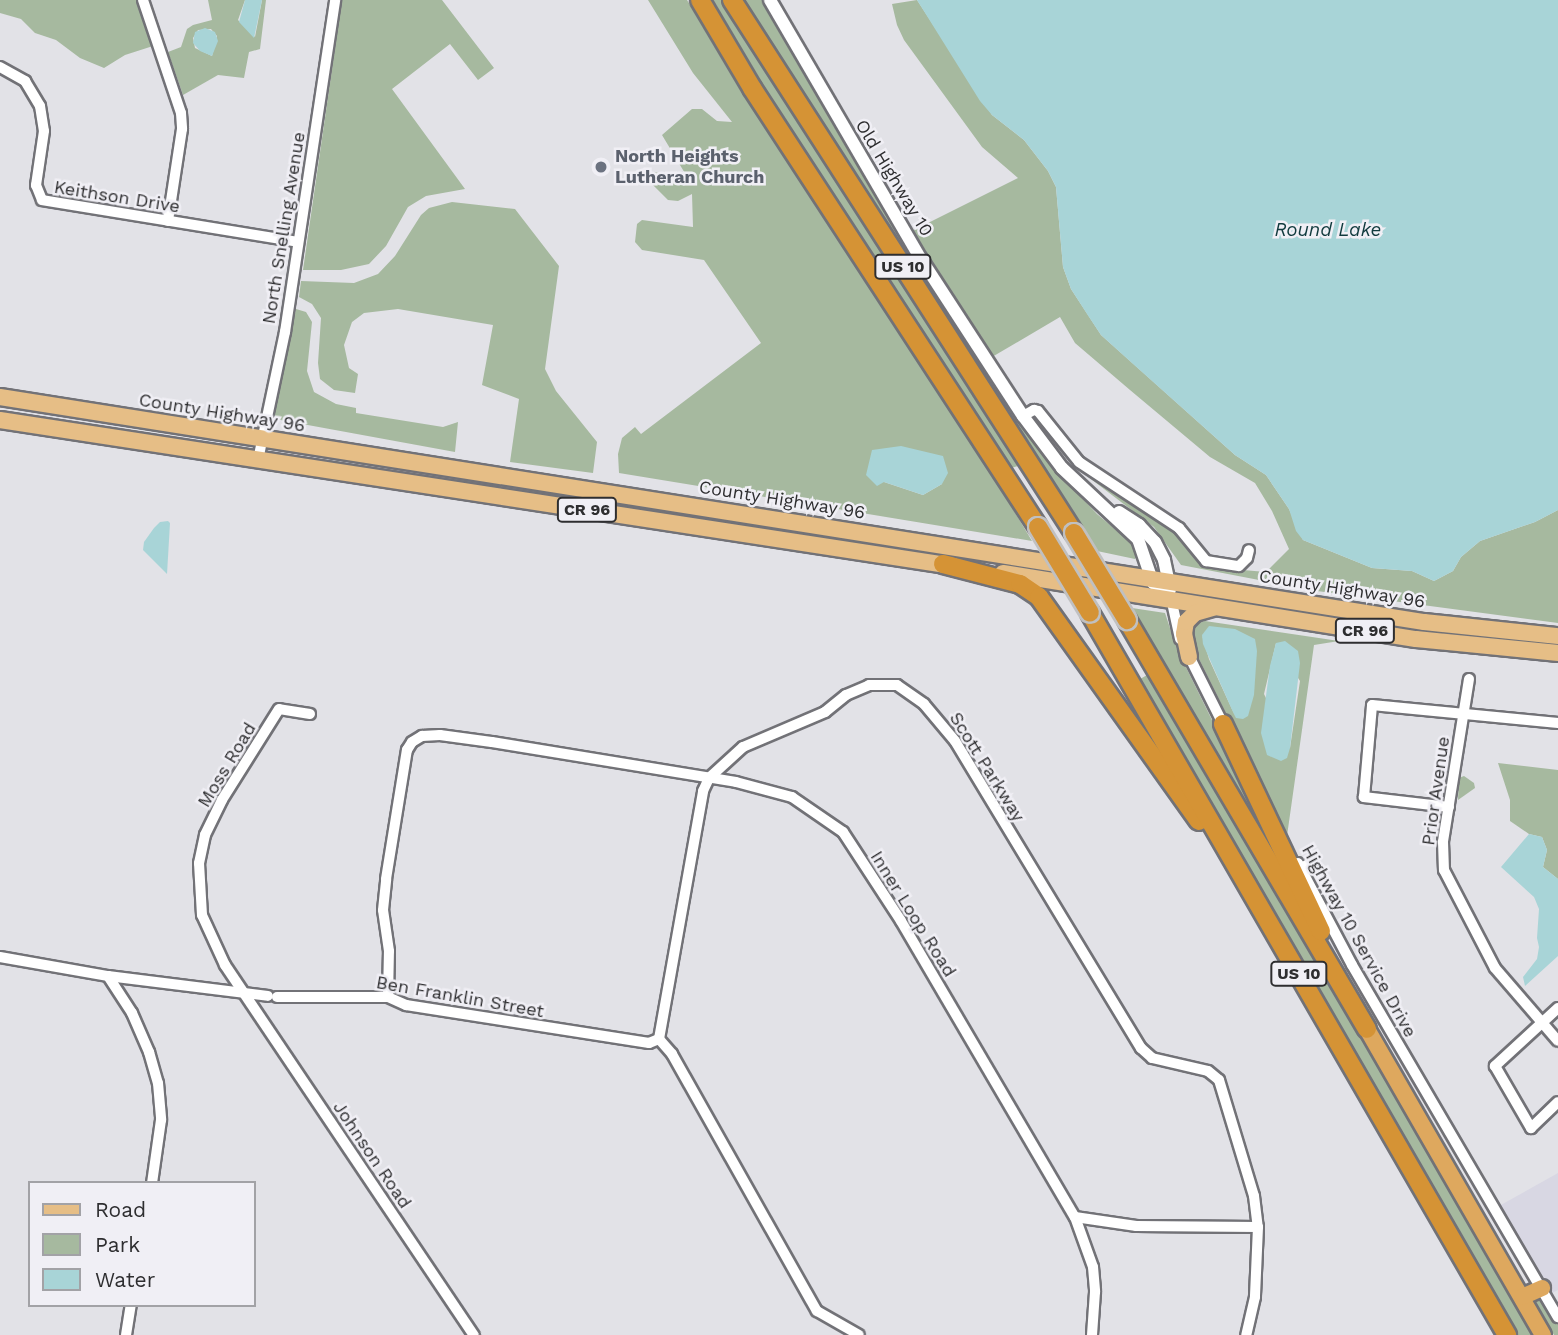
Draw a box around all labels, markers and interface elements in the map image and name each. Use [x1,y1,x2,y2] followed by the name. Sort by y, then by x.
[850,115,938,241] street label: Old Highway 10
[258,130,310,326] street label: North Snelling Avenue
[615,146,764,188] place label: North Heights Lutheran Church
[593,159,609,175] marker: North Heights Lutheran Church
[52,176,182,218] street label: Keithson Drive
[1275,219,1381,241] water label: Round Lake
[873,255,933,280] road number: US 10
[137,389,307,437] street label: County Highway 96
[697,476,867,524] street label: County Highway 96
[556,498,618,523] road number: CR 96
[1257,565,1427,613] street label: County Highway 96
[1334,618,1396,644] road number: CR 96
[945,708,1029,826] street label: Scott Parkway
[193,719,261,811] street label: Moss Road
[1418,735,1454,847] street label: Prior Avenue
[1297,841,1421,1041] street label: Highway 10 Service Drive
[865,847,961,981] street label: Inner Loop Road
[1269,962,1329,986] road number: US 10
[374,972,546,1022] street label: Ben Franklin Street
[328,1097,416,1213] street label: Johnson Road
[28,1181,256,1307] legend
[95,1197,146,1222] text: Road
[95,1232,140,1257] text: Park
[95,1267,155,1292] text: Water

